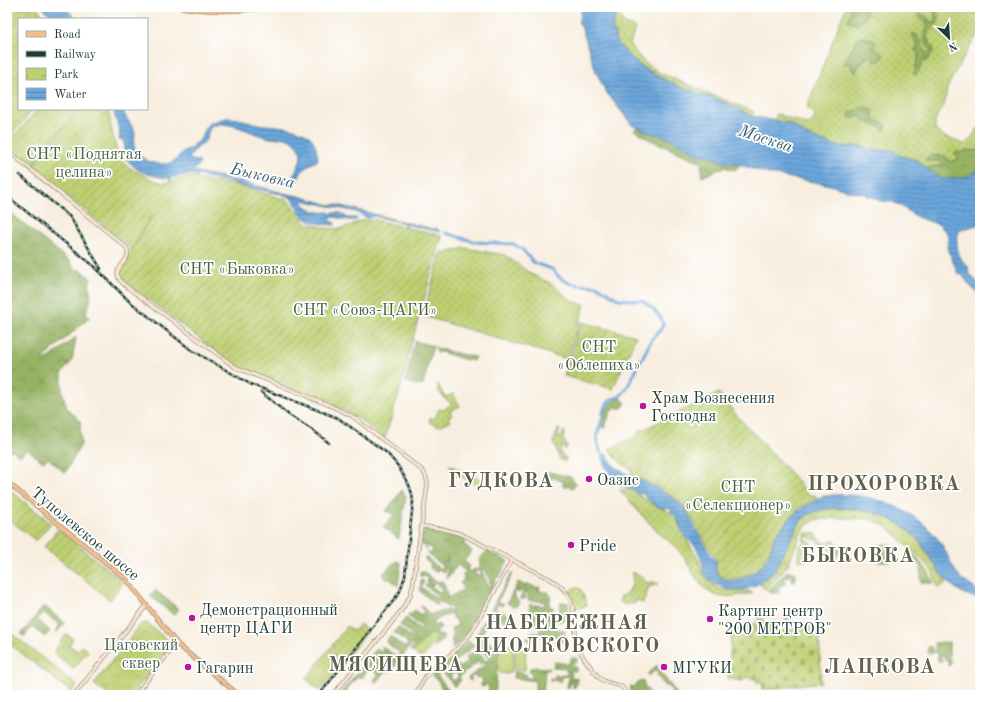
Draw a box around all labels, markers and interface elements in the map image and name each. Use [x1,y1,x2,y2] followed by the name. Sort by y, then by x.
[18,18,148,110] legend
[929,18,969,58] north arrow
[54,29,81,41] text: Road
[946,39,959,53] text: N
[54,49,97,61] text: Railway
[54,69,79,81] text: Park
[54,89,87,101] text: Water
[735,122,795,156] water label: Москва
[26,147,142,181] park label: СНТ «Поднятая целина»
[228,161,296,192] water label: Быковка
[179,262,295,278] park label: СНТ «Быковка»
[293,303,437,319] park label: СНТ «Союз-ЦАГИ»
[557,340,641,374] park label: СНТ «Облепиха»
[651,391,775,425] place label: Храм Вознесения Господня
[638,401,648,411] marker: Храм Вознесения Господня
[448,472,554,492] district label: ГУДКОВА
[597,473,639,489] place label: Оазис
[584,474,594,484] marker: Оазис
[807,475,961,495] district label: ПРОХОРОВКА
[685,480,791,514] park label: СНТ «Селекционер»
[28,485,142,584] street label: Туполевское шоссе
[579,539,616,555] place label: Pride
[566,540,576,550] marker: Pride
[801,547,915,567] district label: БЫКОВКА
[200,603,338,637] place label: Демонстрационный центр ЦАГИ
[718,604,832,638] place label: Картинг центр "200 МЕТРОВ"
[187,613,197,623] marker: Демонстрационный центр ЦАГИ
[474,614,660,657] district label: НАБЕРЕЖНАЯ ЦИОЛКОВСКОГО
[705,614,715,624] marker: Картинг центр "200 МЕТРОВ"
[104,638,178,672] park label: Цаговский сквер
[328,656,464,676] district label: МЯСИЩЕВА
[824,658,936,678] district label: ЛАЦКОВА
[196,661,254,677] place label: Гагарин
[672,661,732,677] place label: МГУКИ
[183,662,193,672] marker: Гагарин
[659,662,669,672] marker: МГУКИ

